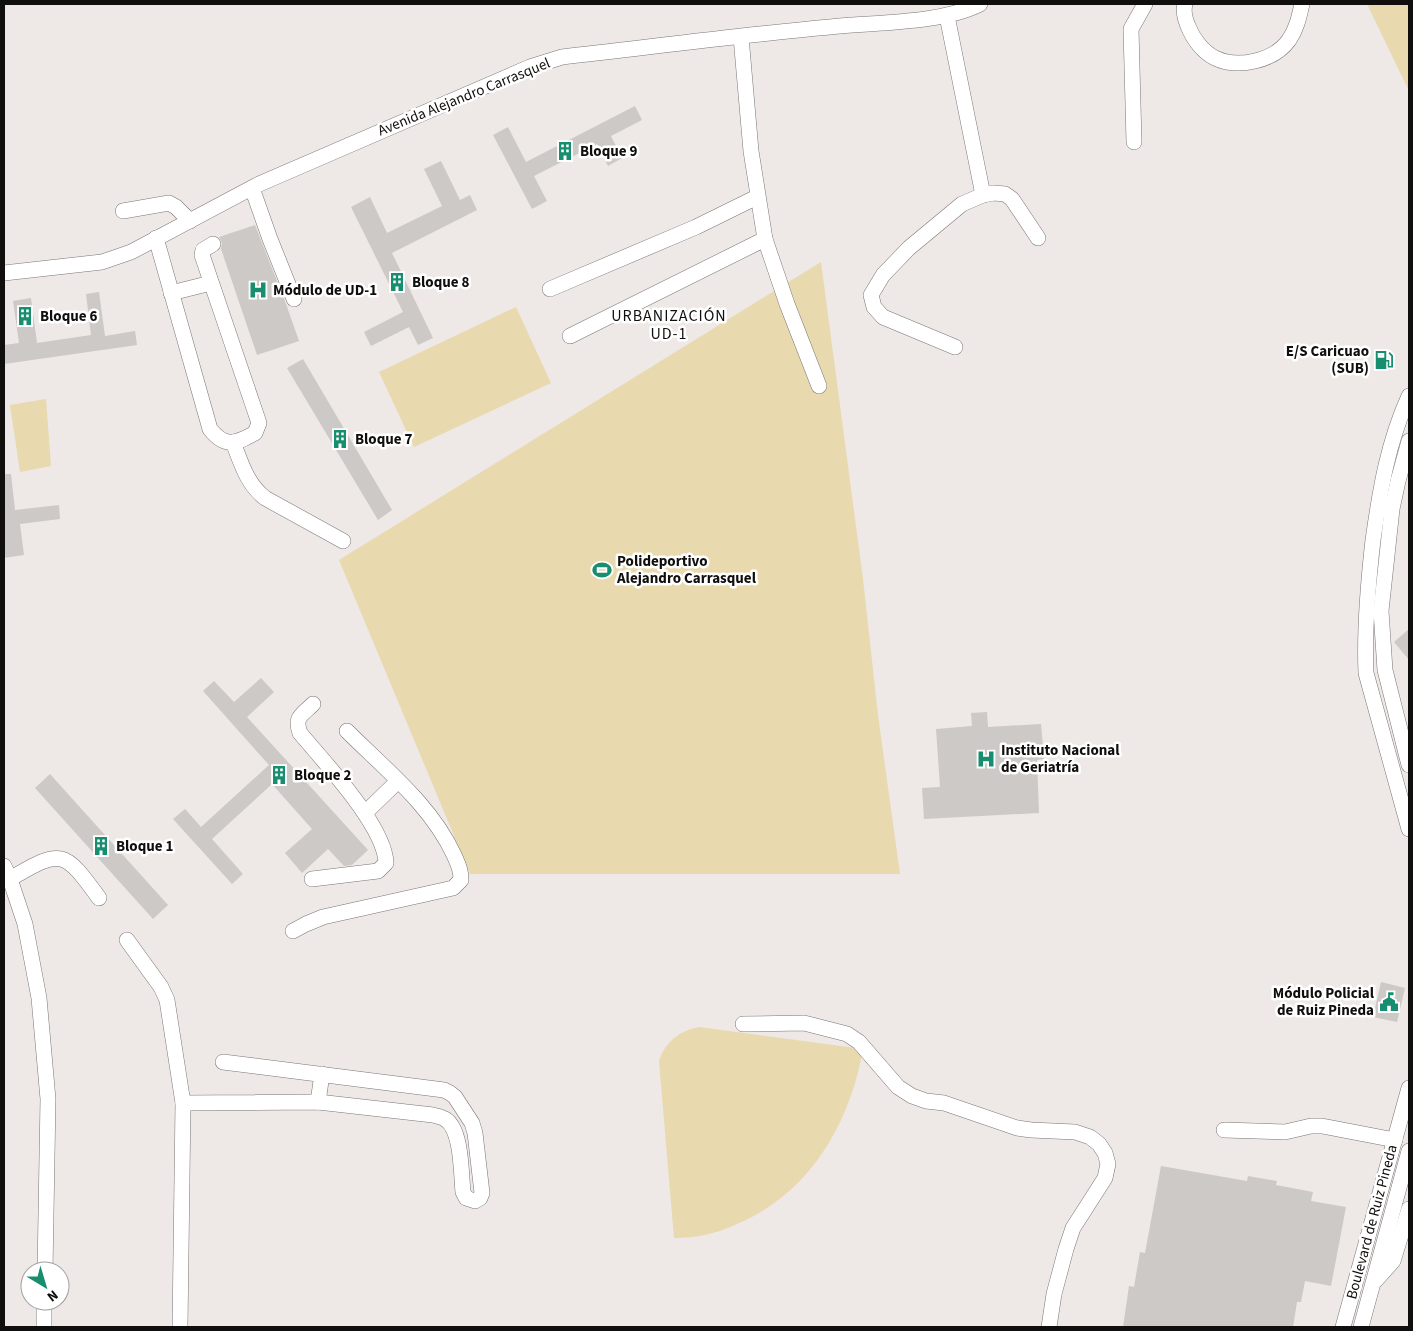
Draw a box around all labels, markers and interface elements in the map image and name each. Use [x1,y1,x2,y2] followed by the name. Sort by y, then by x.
[375,53,554,141] street label: Avenida Alejandro Carrasquel
[554,140,576,162] building icon: Bloque 9
[580,141,638,162] place label: Bloque 9
[386,271,408,293] building icon: Bloque 8
[412,272,470,293] place label: Bloque 8
[247,279,269,301] hospital icon: Módulo de UD-1
[273,280,377,301] place label: Módulo de UD-1
[14,305,36,327] building icon: Bloque 6
[611,305,727,345] district label: URBANIZACIÓN UD-1
[40,306,98,327] place label: Bloque 6
[1286,341,1369,379] place label: E/S Caricuao (SUB)
[1373,349,1395,371] fuel station icon: E/S Caricuao (SUB)
[329,428,351,450] building icon: Bloque 7
[355,429,413,450] place label: Bloque 7
[616,551,757,589] place label: Polideportivo Alejandro Carrasquel
[591,559,613,581] sports icon: Polideportivo Alejandro Carrasquel
[1001,740,1120,778] place label: Instituto Nacional de Geriatría
[975,748,997,770] hospital icon: Instituto Nacional de Geriatría
[268,764,290,786] building icon: Bloque 2
[294,765,352,786] place label: Bloque 2
[90,835,112,857] building icon: Bloque 1
[116,836,174,857] place label: Bloque 1
[1273,983,1375,1021] place label: Módulo Policial de Ruiz Pineda
[1378,991,1400,1013] public building icon: Módulo Policial de Ruiz Pineda
[1341,1142,1403,1302] street label: Boulevard de Ruiz Pineda
[20,1261,70,1311] north arrow
[43,1285,62,1306] text: N

